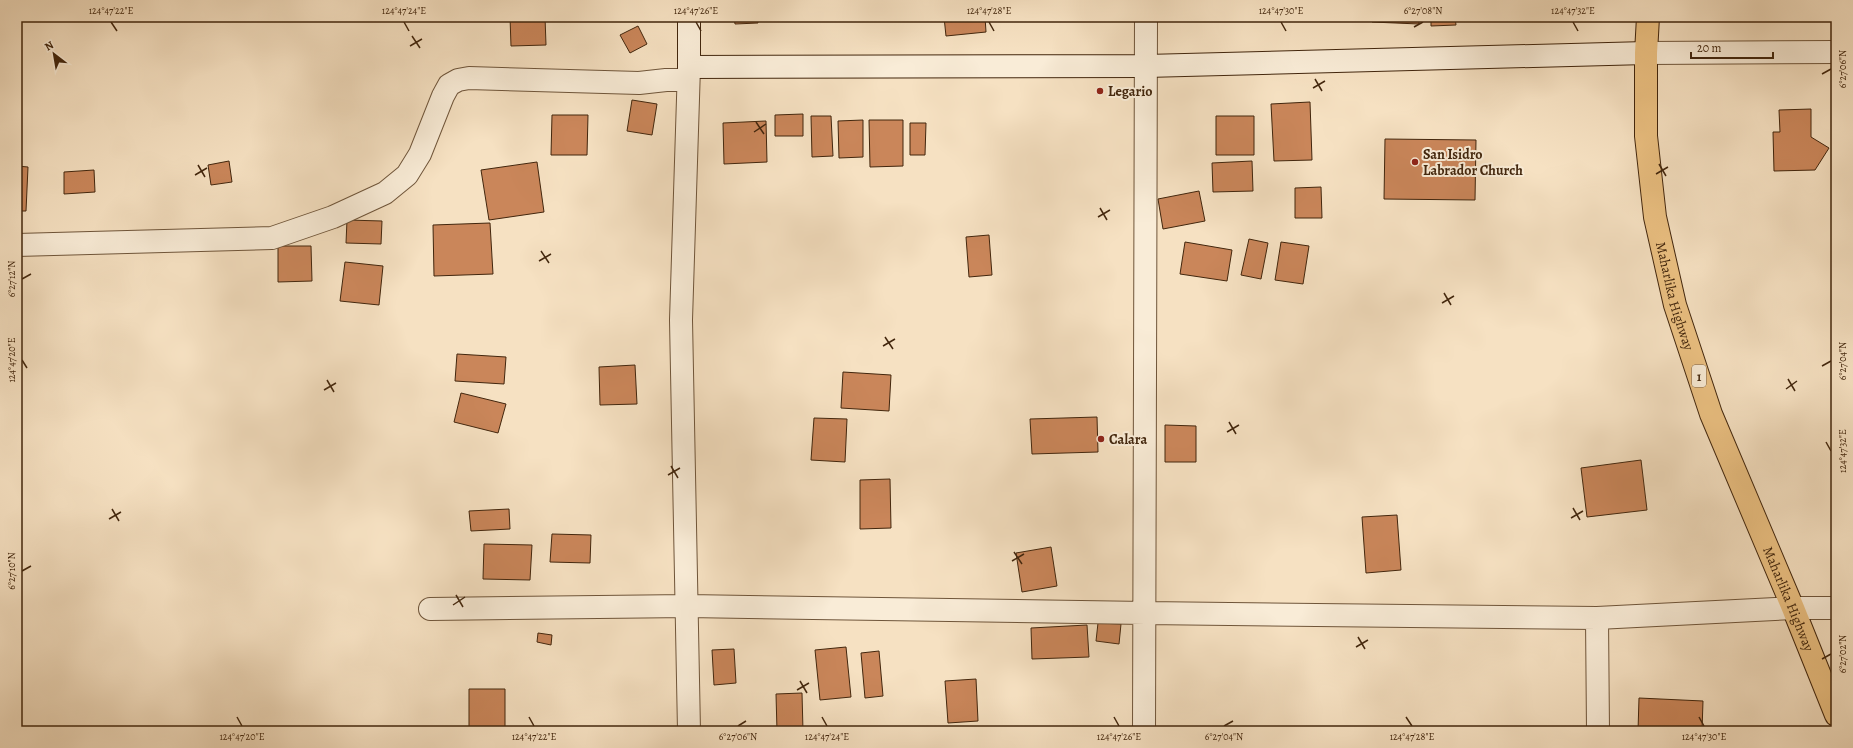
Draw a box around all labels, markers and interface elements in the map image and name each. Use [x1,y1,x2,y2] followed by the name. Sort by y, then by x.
[89,4,133,17] text: 124°47'22"E
[382,4,426,17] text: 124°47'24"E
[674,4,718,17] text: 124°47'26"E
[967,4,1011,17] text: 124°47'28"E
[1259,4,1303,17] text: 124°47'30"E
[1404,4,1442,17] text: 6°27'08"N
[1551,4,1595,17] text: 124°47'32"E
[34,34,74,74] north arrow
[1691,34,1773,60] scale bar
[42,37,56,54] text: N
[1697,40,1721,56] text: 20 m
[1836,50,1849,88] text: 6°27'06"N
[1108,82,1153,101] place label: Legario
[1095,86,1105,96] marker: Legario
[1423,145,1523,180] place label: San Isidro Labrador Church
[1410,157,1420,167] marker: San Isidro Labrador Church
[1651,240,1699,354] street label: Maharlika Highway
[5,261,18,297] text: 6°27'12"N
[5,337,18,383] text: 124°47'20"E
[1836,342,1849,380] text: 6°27'04"N
[1692,365,1706,387] road number: 1
[1836,429,1849,473] text: 124°47'32"E
[1109,430,1147,449] place label: Calara
[1096,434,1106,444] marker: Calara
[1758,544,1819,655] street label: Maharlika Highway
[5,552,18,590] text: 6°27'10"N
[1836,635,1849,673] text: 6°27'02"N
[219,730,265,743] text: 124°47'20"E
[512,730,556,743] text: 124°47'22"E
[719,730,757,743] text: 6°27'06"N
[805,730,849,743] text: 124°47'24"E
[1097,730,1141,743] text: 124°47'26"E
[1205,730,1243,743] text: 6°27'04"N
[1390,730,1434,743] text: 124°47'28"E
[1682,730,1726,743] text: 124°47'30"E

